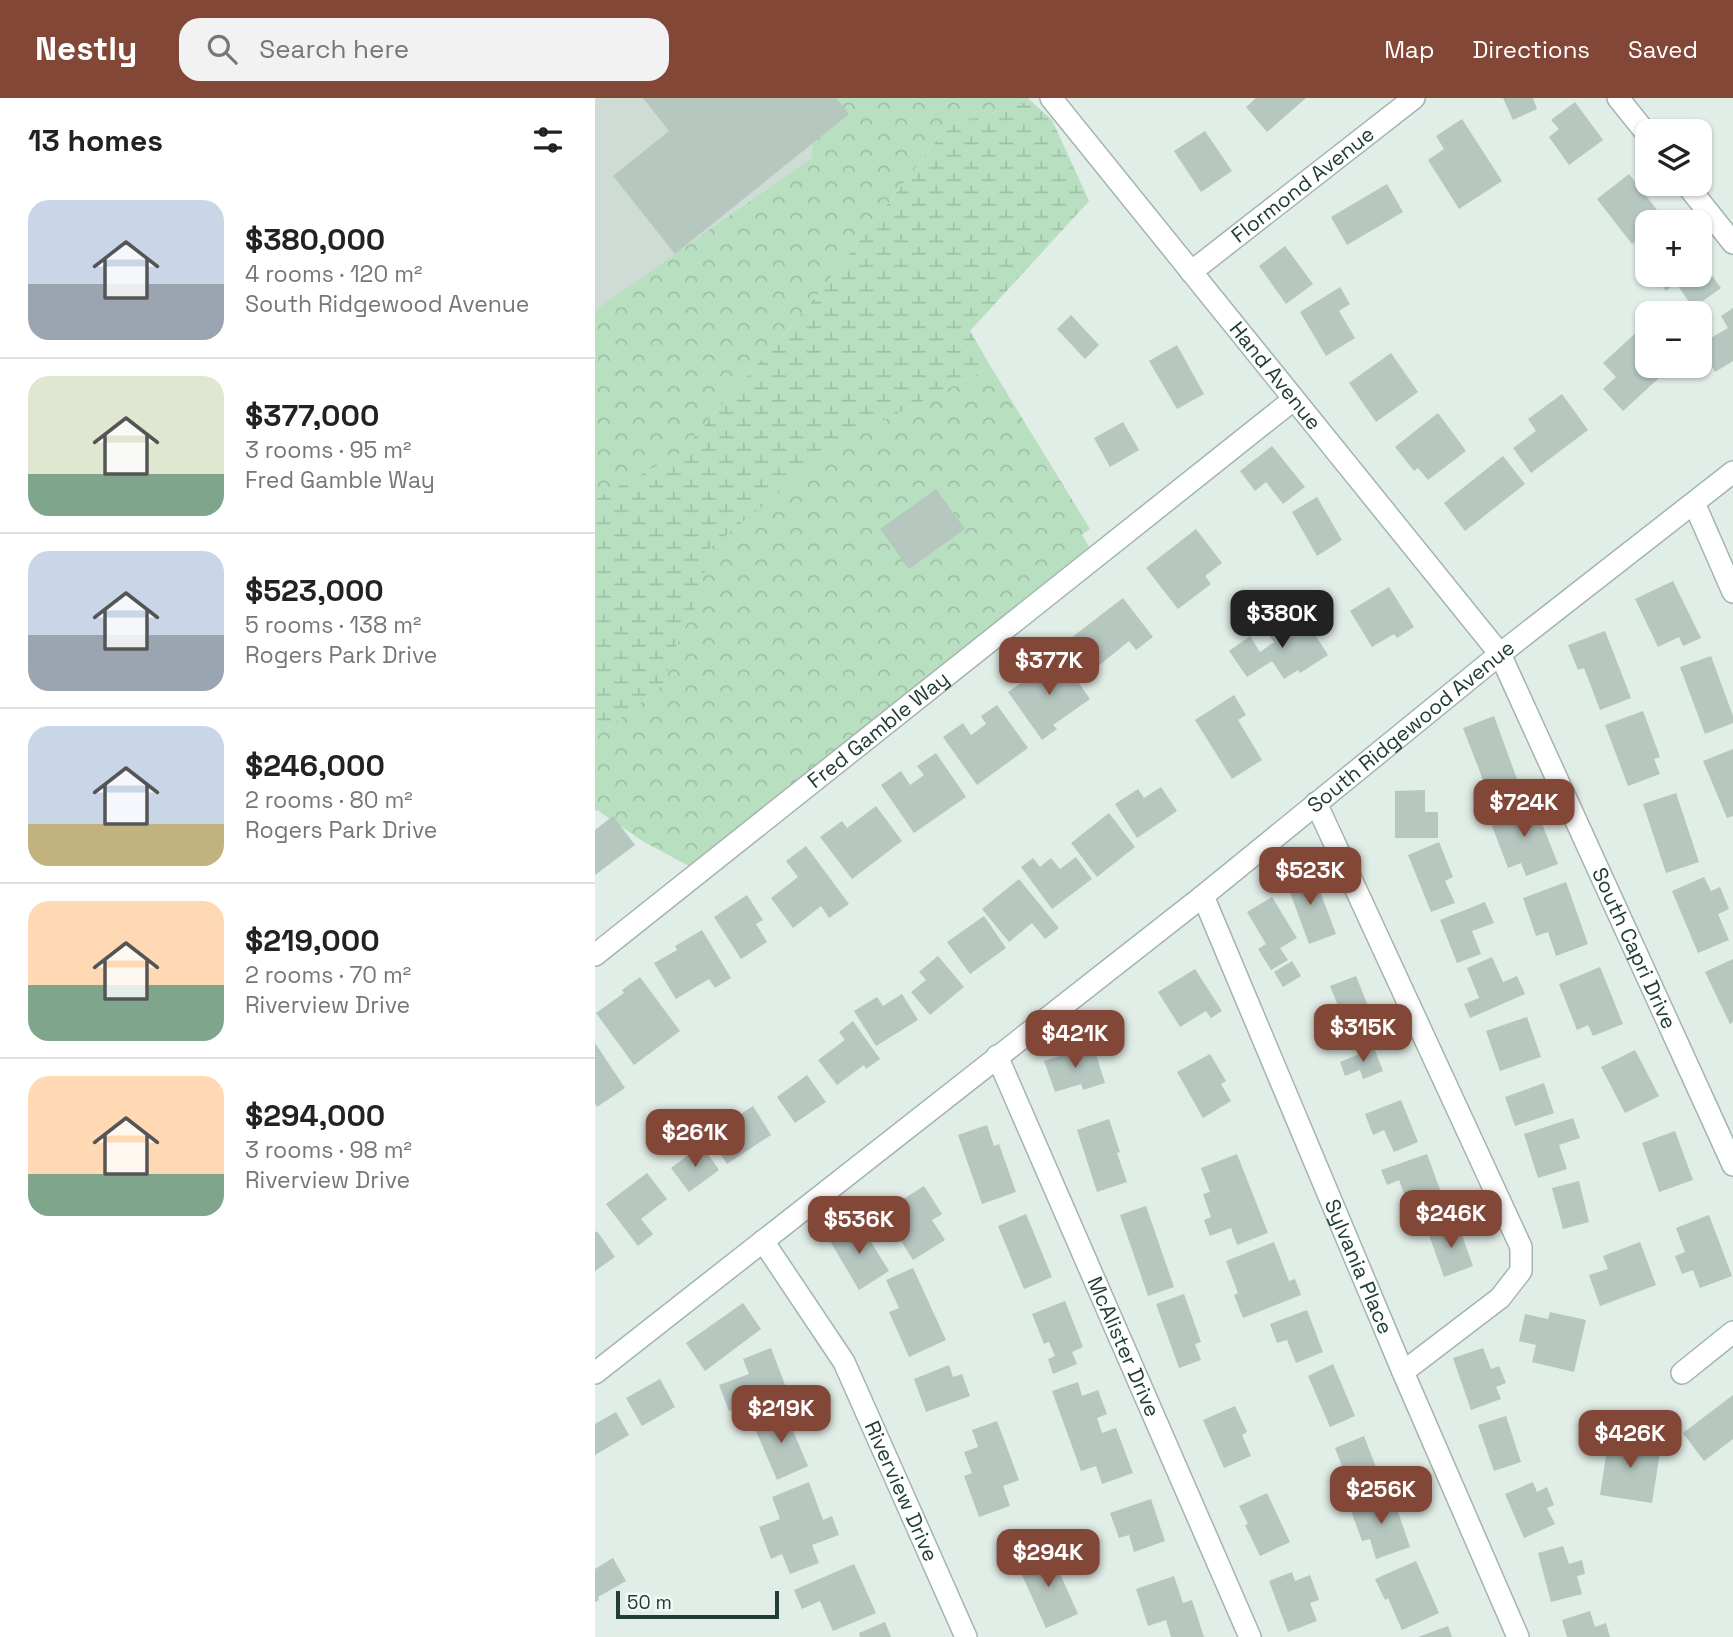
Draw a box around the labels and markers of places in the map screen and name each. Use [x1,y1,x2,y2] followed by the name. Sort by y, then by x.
[1233,590,1331,650] pin: $380K
[1000,638,1098,697] pin: $377K
[1475,780,1573,839] pin: $724K
[1261,848,1359,907] pin: $523K
[1314,1004,1412,1064] pin: $315K
[1026,1010,1124,1070] pin: $421K
[646,1110,744,1169] pin: $261K
[1402,1190,1500,1250] pin: $246K
[810,1196,908,1256] pin: $536K
[732,1386,830,1445] pin: $219K
[1581,1410,1679,1470] pin: $426K
[1332,1466,1430,1526] pin: $256K
[999,1530,1097,1589] pin: $294K

